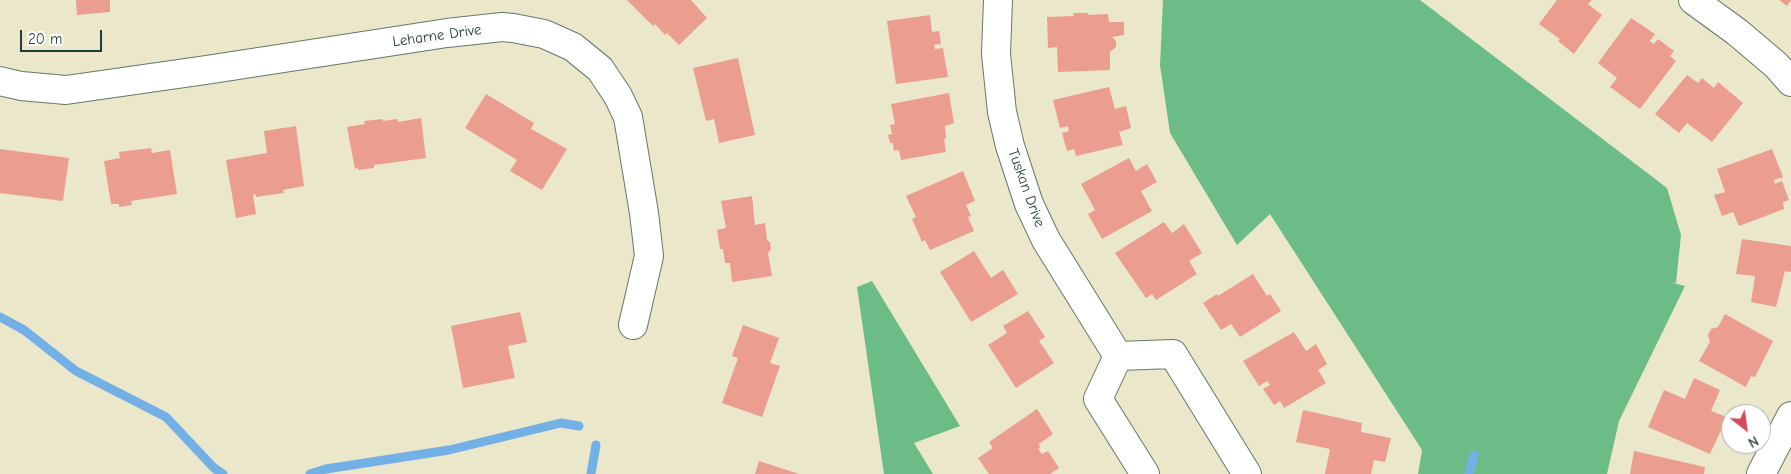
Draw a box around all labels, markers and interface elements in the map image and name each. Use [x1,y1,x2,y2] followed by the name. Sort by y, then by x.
[22,20,105,52] scale bar
[391,21,483,51] street label: Leharne Drive
[28,30,62,48] text: 20 m
[1004,146,1048,230] street label: Tuskan Drive
[1721,404,1771,454] north arrow
[1745,432,1761,451] text: N

